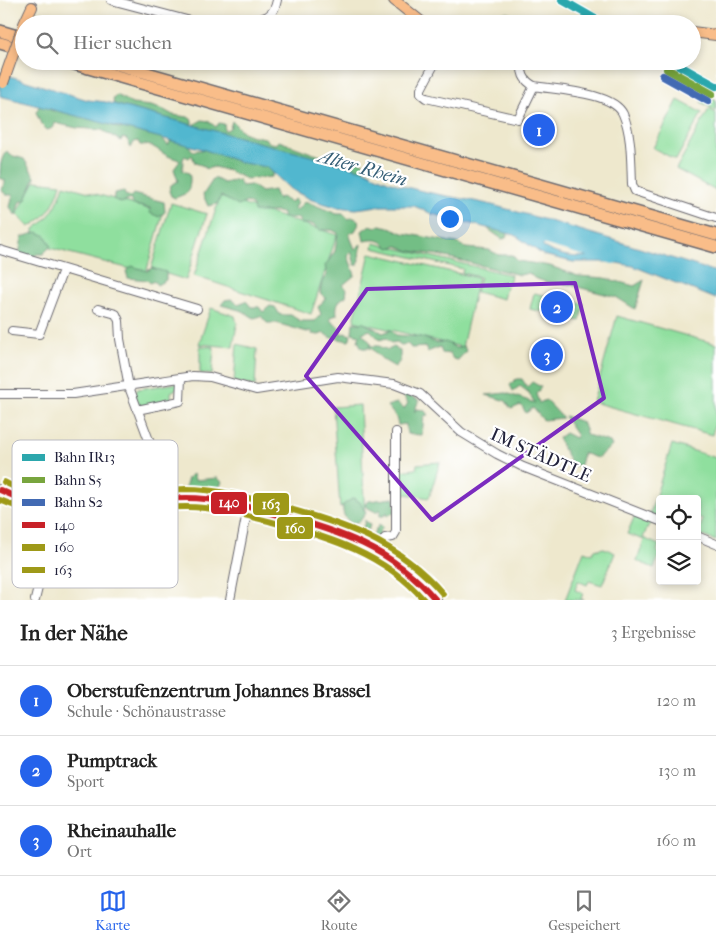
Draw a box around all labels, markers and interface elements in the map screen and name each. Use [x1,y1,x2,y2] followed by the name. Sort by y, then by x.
[15,15,701,70] search box
[33,29,61,57] icon: search
[73,32,172,54] text: Hier suchen
[523,111,555,149] pin: 1
[314,144,410,191] water label: Alter Rhein
[437,206,463,232] your location
[541,288,573,326] pin: 2
[531,336,563,374] pin: 3
[487,423,595,487] street label: IM STÄDTLE
[12,440,178,588] legend
[54,449,115,466] text: Bahn IR13
[54,472,102,489] text: Bahn S5
[210,491,248,515] line badge: 140
[252,492,290,516] line badge: 163
[54,494,103,511] text: Bahn S2
[219,494,240,511] text: 140
[656,495,701,585] map controls
[656,495,701,540] button: locate
[262,496,280,513] text: 163
[276,516,314,540] line badge: 160
[54,517,75,534] text: 140
[285,520,305,537] text: 160
[54,539,74,556] text: 160
[656,540,701,585] button: layers
[54,562,72,579] text: 163
[20,621,128,645] text: In der Nähe
[611,623,696,642] text: 3 Ergebnisse
[67,680,371,702] text: Oberstufenzentrum Johannes Brassel
[33,691,39,710] text: 1
[657,691,696,710] text: 120 m
[67,702,226,721] text: Schule · Schönaustrasse
[67,750,157,772] text: Pumptrack
[32,761,40,780] text: 2
[658,761,696,780] text: 130 m
[67,772,105,791] text: Sport
[67,820,176,842] text: Rheinauhalle
[33,831,39,850] text: 3
[656,831,696,850] text: 160 m
[67,842,92,861] text: Ort
[95,887,130,934] tab: Karte
[321,887,358,934] tab: Route
[548,887,621,934] tab: Gespeichert

